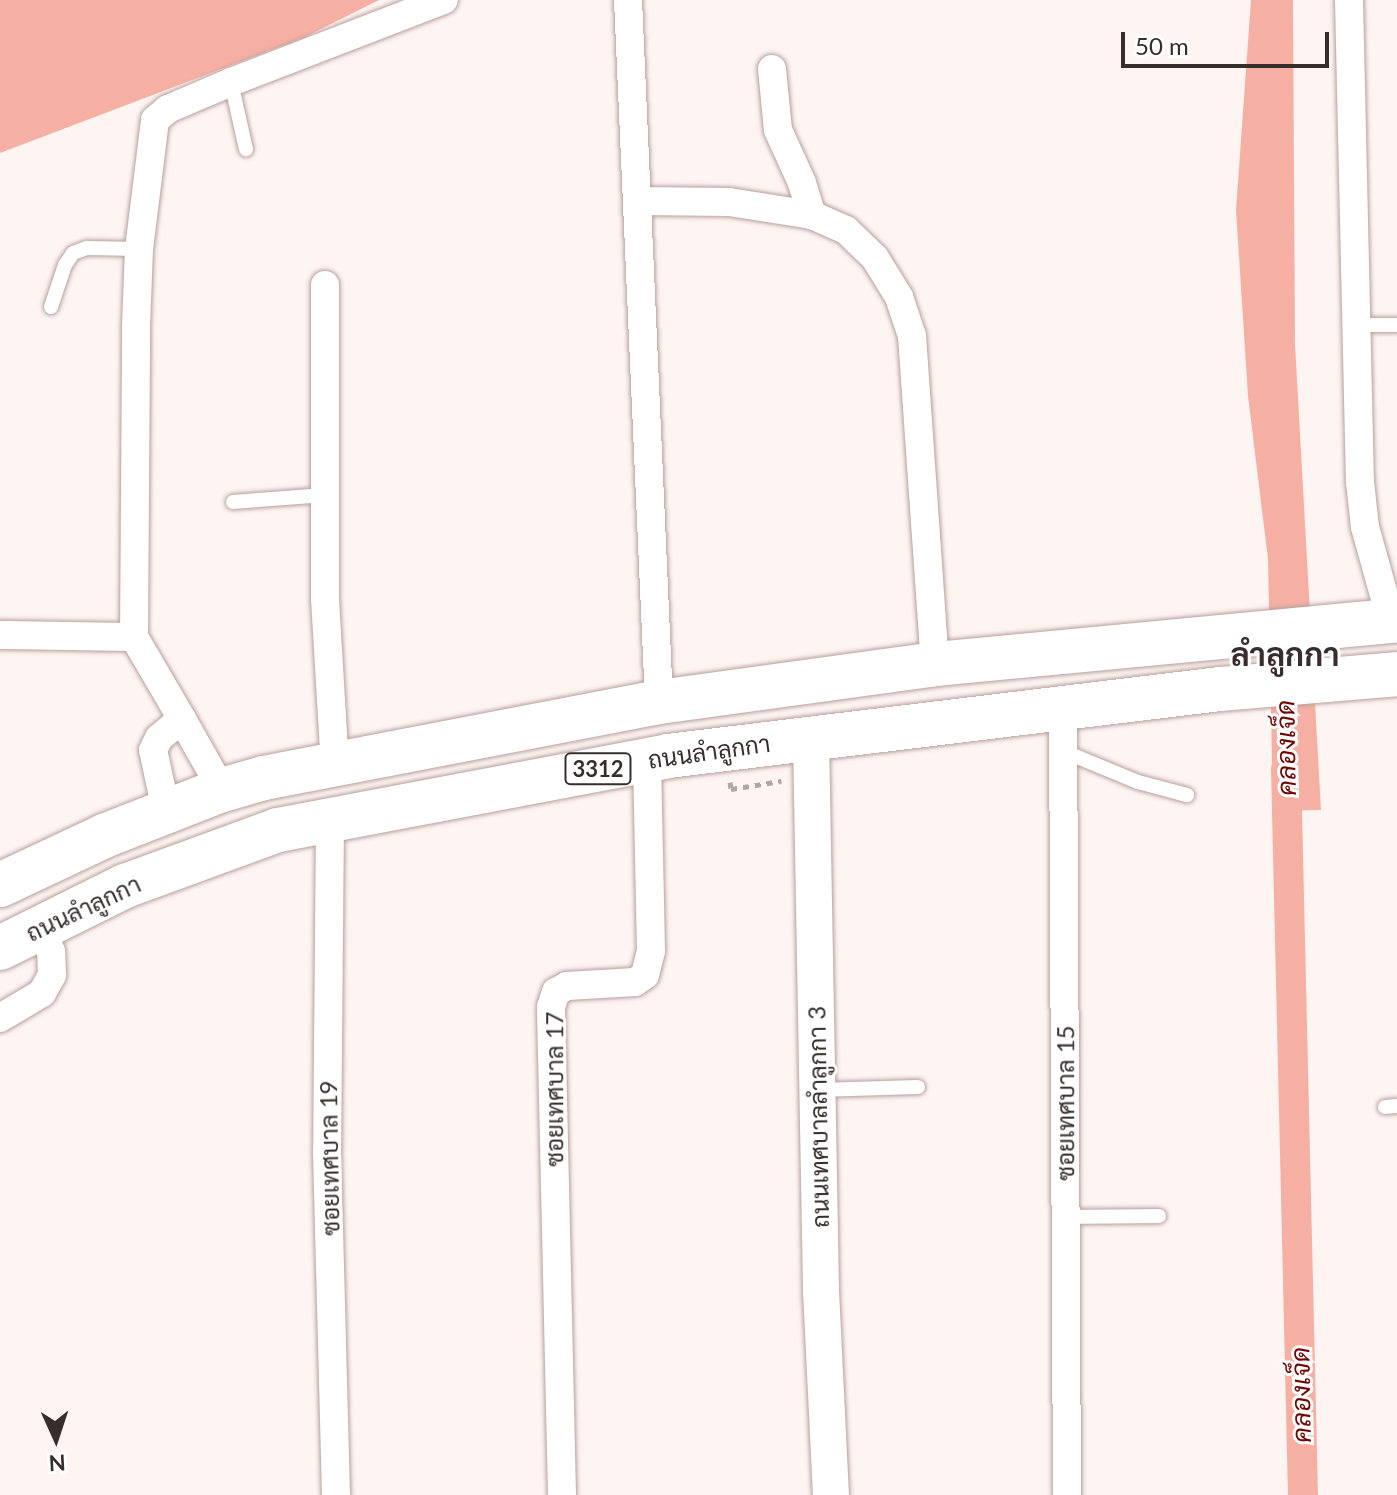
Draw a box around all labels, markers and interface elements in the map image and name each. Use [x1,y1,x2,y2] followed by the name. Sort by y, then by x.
[1125,16,1333,66] scale bar
[1135,31,1189,60] text: 50 m
[1230,635,1340,673] district label: ลำลูกกา
[1270,700,1302,796] water label: คลองเจ็ด
[646,728,772,774] street label: ถนนลำลูกกา
[564,751,632,787] road number: 3312
[21,869,145,947] street label: ถนนลำลูกกา
[802,1006,834,1228] street label: ถนนเทศบาลลำลูกกา 3
[540,1011,568,1167] street label: ซอยเทศบาล 17
[1051,1025,1079,1181] street label: ซอยเทศบาล 15
[313,1080,345,1236] street label: ซอยเทศบาล 19
[1285,1347,1317,1443] water label: คลองเจ็ด
[16,1399,96,1479] north arrow
[48,1450,66,1477] text: N

